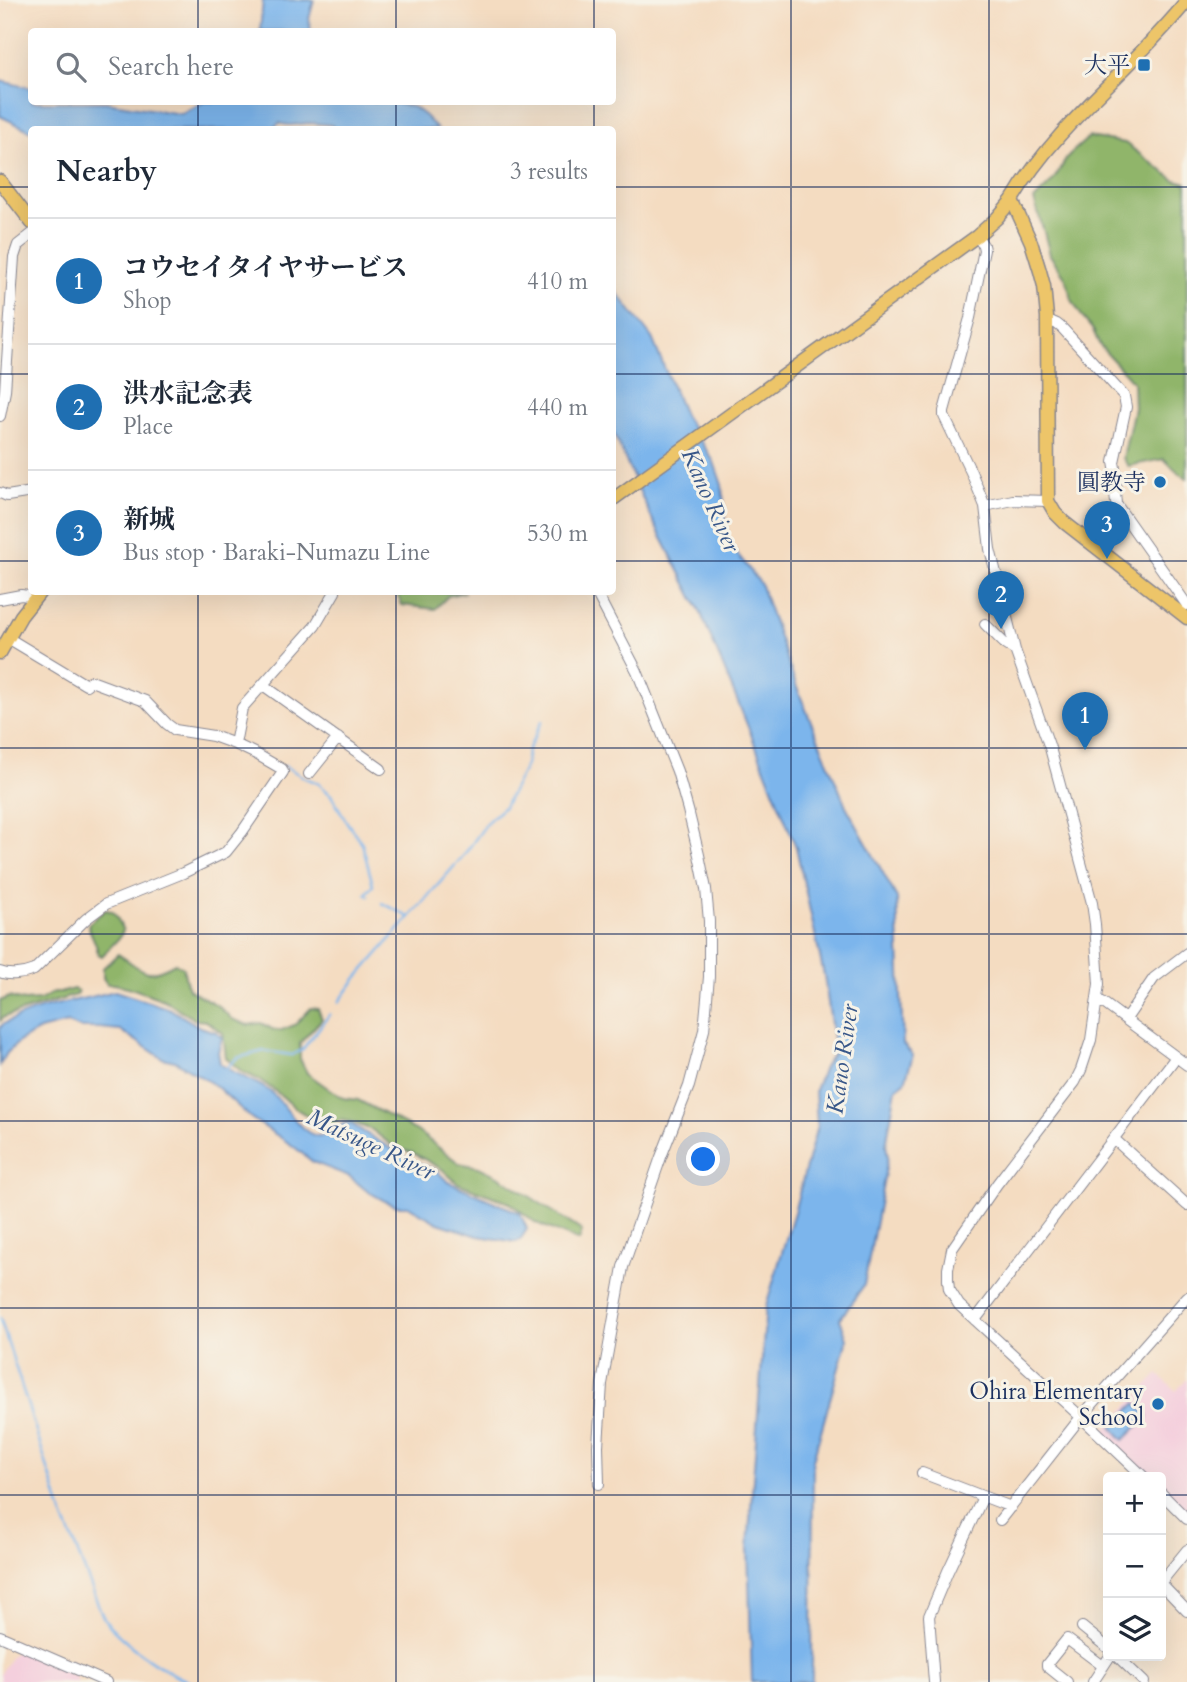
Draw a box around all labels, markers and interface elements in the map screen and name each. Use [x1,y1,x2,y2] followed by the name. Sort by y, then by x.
[28,28,616,105] search box
[52,48,90,86] icon: search
[108,49,234,84] text: Search here
[1084,50,1130,81] place label: 大平
[1136,57,1152,73] marker: 大平
[56,151,157,192] text: Nearby
[510,156,588,187] text: 3 results
[123,250,408,285] text: コウセイタイヤサービス
[73,266,85,297] text: 1
[527,266,588,297] text: 410 m
[123,285,172,316] text: Shop
[123,376,253,411] text: 洪水記念表
[73,392,85,423] text: 2
[527,392,588,423] text: 440 m
[123,411,173,442] text: Place
[673,443,749,558] water label: Kano River
[1077,467,1146,498] place label: 圓教寺
[1152,474,1168,490] marker: 圓教寺
[1084,501,1130,559] pin: 3
[123,502,175,537] text: 新城
[73,518,85,549] text: 3
[527,518,588,549] text: 530 m
[123,537,431,568] text: Bus stop · Baraki-Numazu Line
[978,571,1024,629] pin: 2
[1062,692,1108,750] pin: 1
[818,1001,867,1116] water label: Kano River
[301,1100,441,1189] water label: Matsuge River
[686,1142,720,1176] your location
[969,1376,1144,1433] place label: Ohira Elementary School
[1150,1396,1166,1412] marker: Ohira Elementary School
[1103,1472,1166,1661] map controls
[1103,1472,1166,1535] button: +
[1103,1535,1166,1598] button: −
[1103,1598,1166,1661] button: layers

